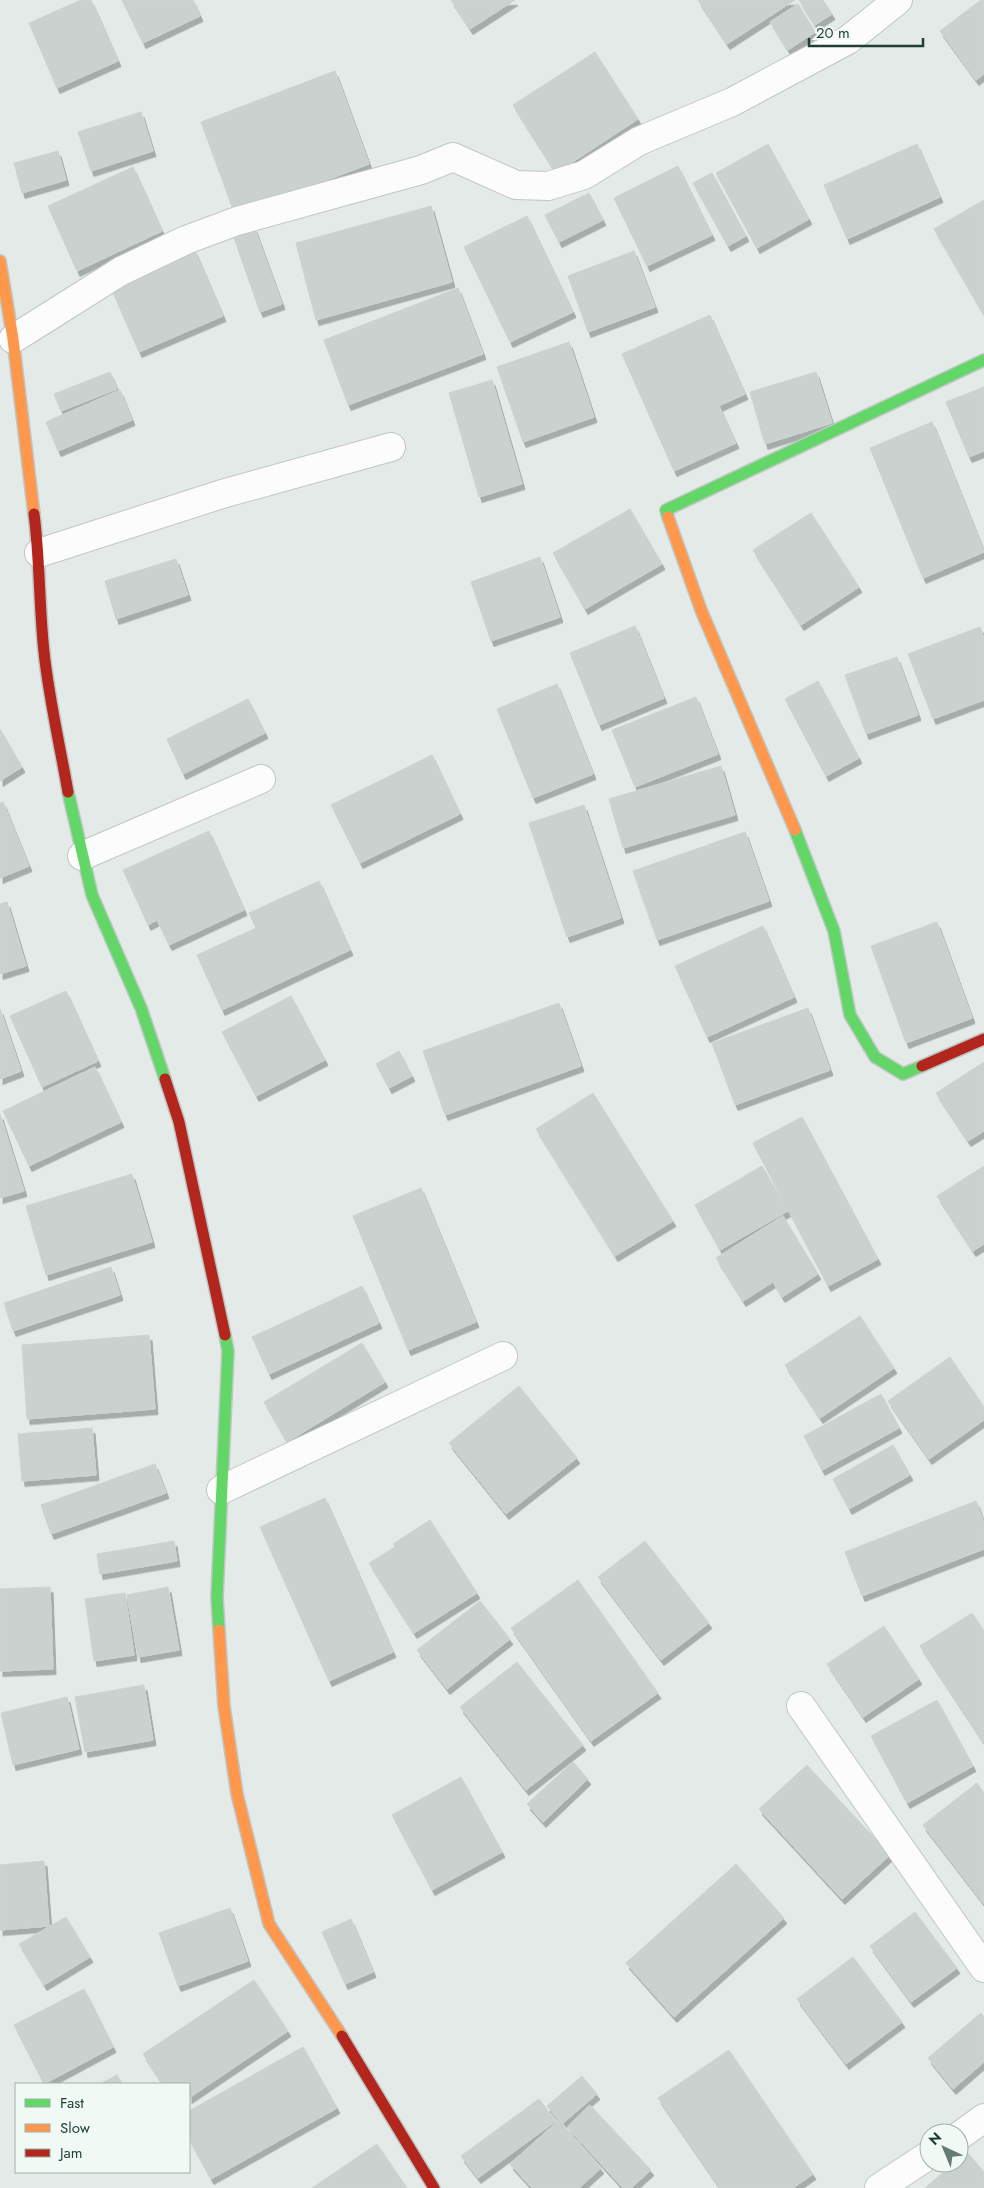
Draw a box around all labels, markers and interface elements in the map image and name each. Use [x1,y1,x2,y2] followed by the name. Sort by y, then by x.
[809,15,923,47] scale bar
[816,22,850,44] text: 20 m
[15,2083,190,2173] legend
[60,2092,84,2114] text: Fast
[60,2117,91,2139] text: Slow
[919,2123,969,2173] north arrow
[924,2128,946,2150] text: N
[58,2142,83,2164] text: Jam

